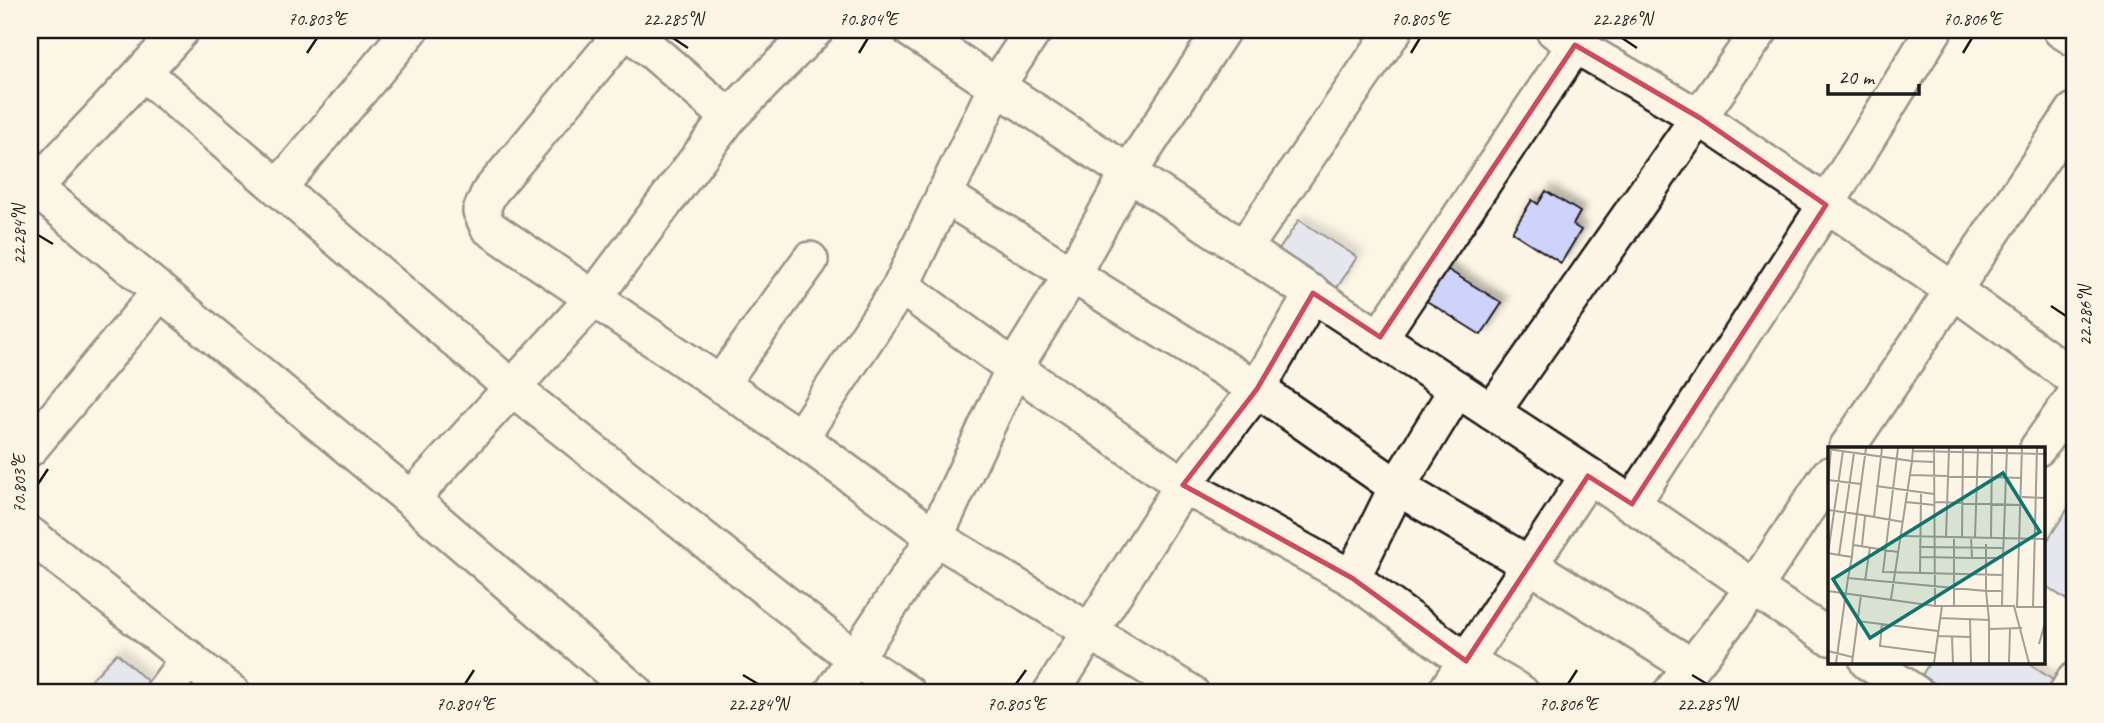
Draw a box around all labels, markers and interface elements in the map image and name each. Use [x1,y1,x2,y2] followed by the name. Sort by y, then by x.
[288,8,349,30] text: 70.803°E
[643,8,706,30] text: 22.285°N
[839,8,900,30] text: 70.804°E
[1391,8,1452,30] text: 70.805°E
[1592,8,1655,30] text: 22.286°N
[1943,8,2004,30] text: 70.806°E
[1828,52,1918,96] scale bar
[1838,64,1876,90] text: 20 m
[8,202,30,265] text: 22.284°N
[2074,283,2096,346] text: 22.286°N
[1828,447,2044,664] inset map
[8,452,30,513] text: 70.803°E
[436,693,497,715] text: 70.804°E
[728,693,791,715] text: 22.284°N
[987,693,1048,715] text: 70.805°E
[1539,693,1600,715] text: 70.806°E
[1677,693,1740,715] text: 22.285°N

